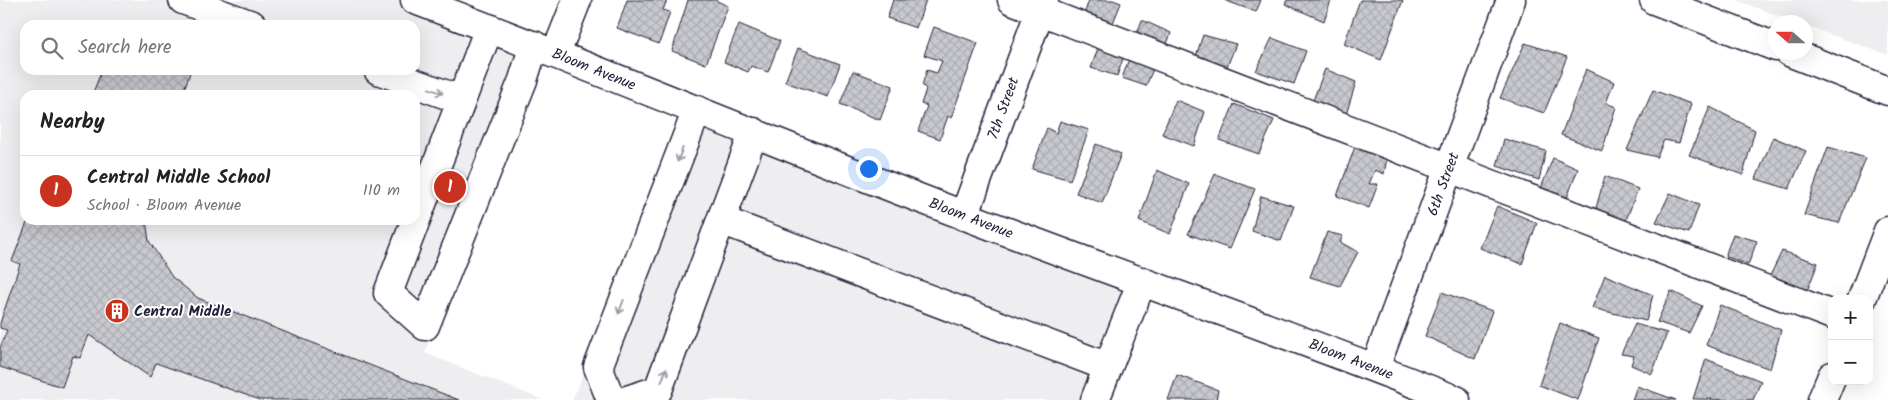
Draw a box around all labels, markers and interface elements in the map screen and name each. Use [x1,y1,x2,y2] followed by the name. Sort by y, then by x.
[1768,15,1813,60] north arrow
[20,20,420,75] search box
[78,33,172,63] text: Search here
[38,34,66,62] icon: search
[548,42,640,98] street label: Bloom Avenue
[982,74,1026,143] street label: 7th Street
[428,87,443,96] one-way arrow
[40,106,105,139] text: Nearby
[675,147,684,162] one-way arrow
[1421,149,1467,220] street label: 6th Street
[856,156,882,182] your location
[87,163,270,193] text: Central Middle School
[434,168,466,206] pin: 1
[54,178,58,203] text: 1
[363,178,400,203] text: 110 m
[925,192,1017,246] street label: Bloom Avenue
[87,193,241,218] text: School · Bloom Avenue
[1828,295,1873,385] map controls
[1828,295,1873,340] button: +
[104,298,130,324] building icon: Central Middle
[616,298,625,314] one-way arrow
[134,300,232,324] place label: Central Middle
[1305,333,1397,387] street label: Bloom Avenue
[1828,340,1873,385] button: −
[660,367,669,383] one-way arrow

